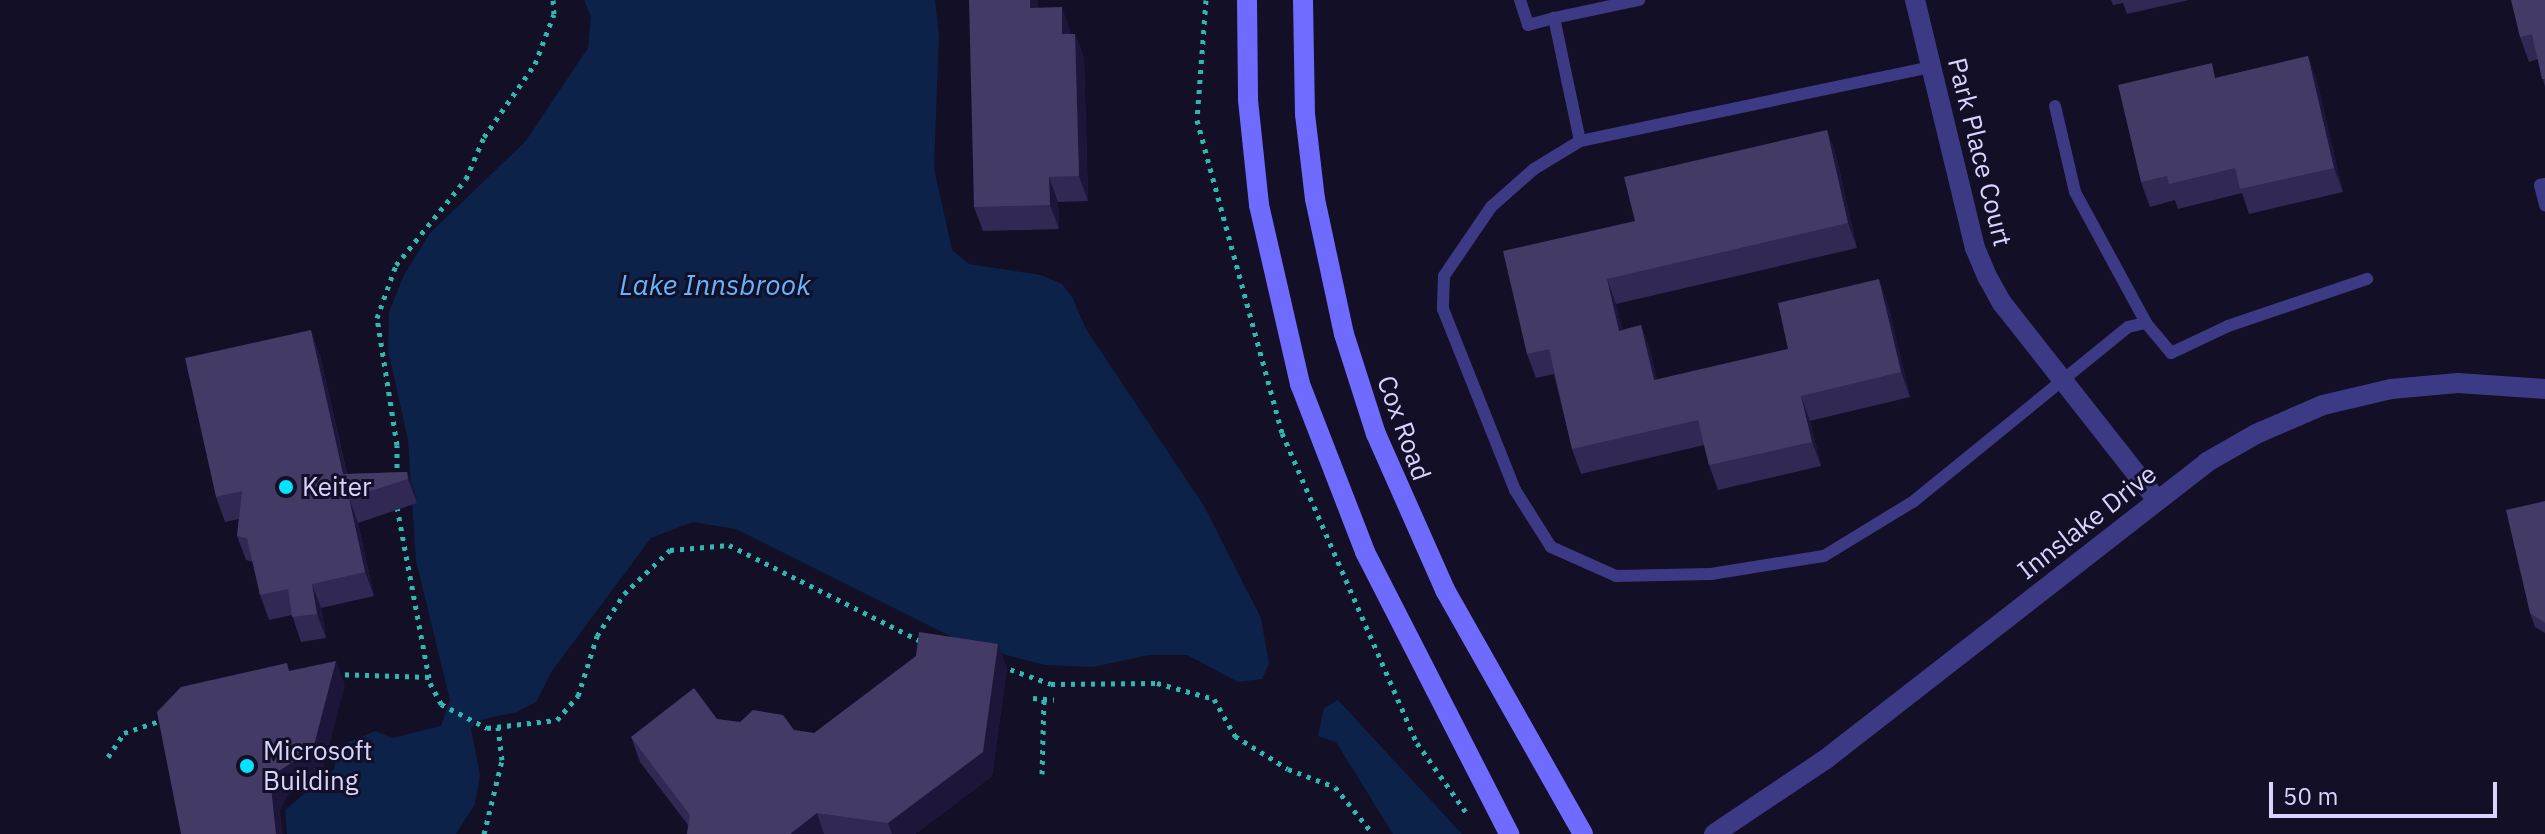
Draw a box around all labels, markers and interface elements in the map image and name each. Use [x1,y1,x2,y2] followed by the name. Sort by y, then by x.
[1942,55,2018,249] street label: Park Place Court
[619,268,811,302] water label: Lake Innsbrook
[1371,371,1437,485] street label: Cox Road
[2011,458,2163,586] street label: Innslake Drive
[302,471,371,503] place label: Keiter
[277,478,295,496] marker: Keiter
[263,735,372,796] place label: Microsoft Building
[238,757,256,775] marker: Microsoft Building
[2273,766,2501,816] scale bar
[2283,780,2338,812] text: 50 m

